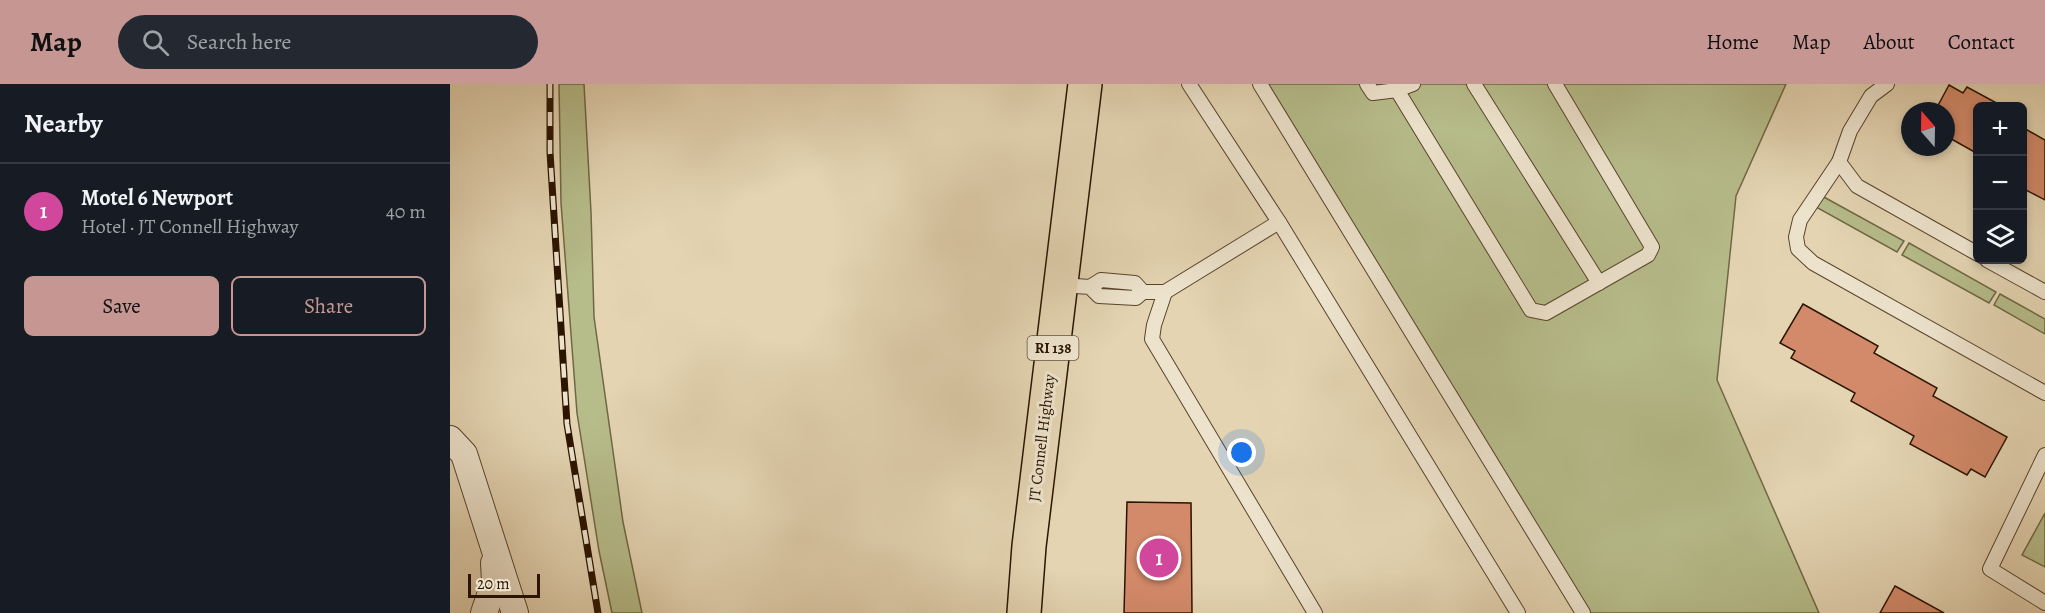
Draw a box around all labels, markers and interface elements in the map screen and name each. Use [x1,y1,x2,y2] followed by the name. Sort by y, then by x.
[118,15,538,69] search box
[30,23,82,61] text: Map
[139,26,172,59] icon: search
[187,27,291,57] text: Search here
[1706,28,1759,56] text: Home
[1792,28,1830,56] text: Map
[1863,28,1915,56] text: About
[1948,28,2015,56] text: Contact
[1901,102,1955,156] north arrow
[1973,102,2027,264] map controls
[1973,102,2027,156] button: +
[24,106,103,141] text: Nearby
[1973,156,2027,210] button: −
[81,183,233,213] text: Motel 6 Newport
[40,198,47,225] text: 1
[386,198,426,225] text: 40 m
[1973,210,2027,264] button: layers
[81,213,299,240] text: Hotel · JT Connell Highway
[24,276,219,336] button: Save
[231,276,426,336] button: Share
[1028,336,1078,360] road number: RI 138
[1023,372,1061,503] street label: JT Connell Highway
[1227,438,1256,467] your location
[1140,536,1178,580] pin: 1
[468,571,540,598] scale bar
[477,573,510,595] text: 20 m

